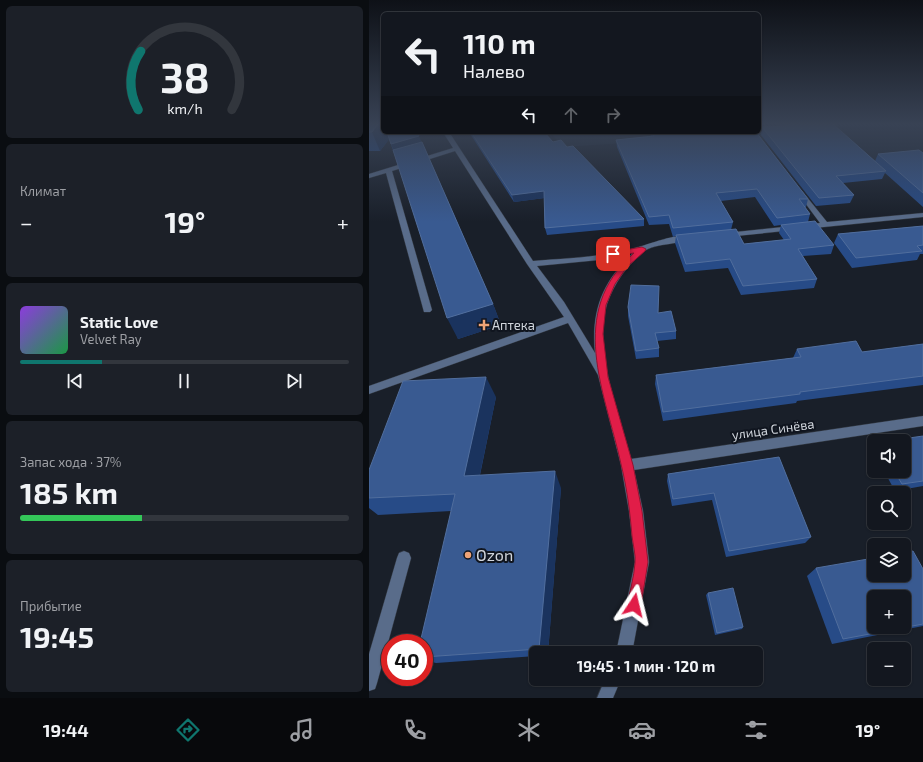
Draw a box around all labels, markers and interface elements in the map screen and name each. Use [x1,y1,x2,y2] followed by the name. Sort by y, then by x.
[463,26,536,60] text: 110 m
[397,28,449,80] icon: left
[160,51,209,101] text: 38
[463,60,525,82] text: Налево
[167,100,202,117] text: km/h
[518,104,540,126] icon: left
[560,104,582,126] icon: ahead
[602,104,624,126] icon: right
[20,183,66,199] text: Климат
[164,203,205,239] text: 19°
[20,209,33,235] text: −
[337,209,349,235] text: +
[596,237,630,271] pin
[602,243,624,265] icon: arrive
[80,313,158,331] text: Static Love
[492,317,535,333] place label: Аптека
[479,320,489,330] marker: Аптека
[80,331,142,347] text: Velvet Ray
[64,370,86,392] icon: previous
[173,370,195,392] icon: pause
[283,370,305,392] icon: next
[731,415,815,443] street label: улица Синёва
[867,434,911,686] map controls
[867,434,911,478] button: sound
[20,454,121,470] text: Запас хода · 37%
[20,474,118,510] text: 185 km
[867,486,911,530] button: search
[867,538,911,582] button: layers
[476,545,513,564] place label: Ozon
[463,550,473,560] marker: Ozon
[613,584,655,626] position arrow
[867,590,911,634] button: +
[20,598,82,614] text: Прибытие
[20,618,94,654] text: 19:45
[381,634,433,686] speed limit sign: 40
[867,642,911,686] button: −
[577,657,715,675] text: 19:45 · 1 мин · 120 m
[174,716,202,744] icon: directions
[288,716,316,744] icon: music
[401,716,429,744] icon: phone
[515,716,543,744] icon: climate
[628,716,656,744] icon: car
[742,716,770,744] icon: filters
[43,719,89,741] text: 19:44
[856,719,880,741] text: 19°

